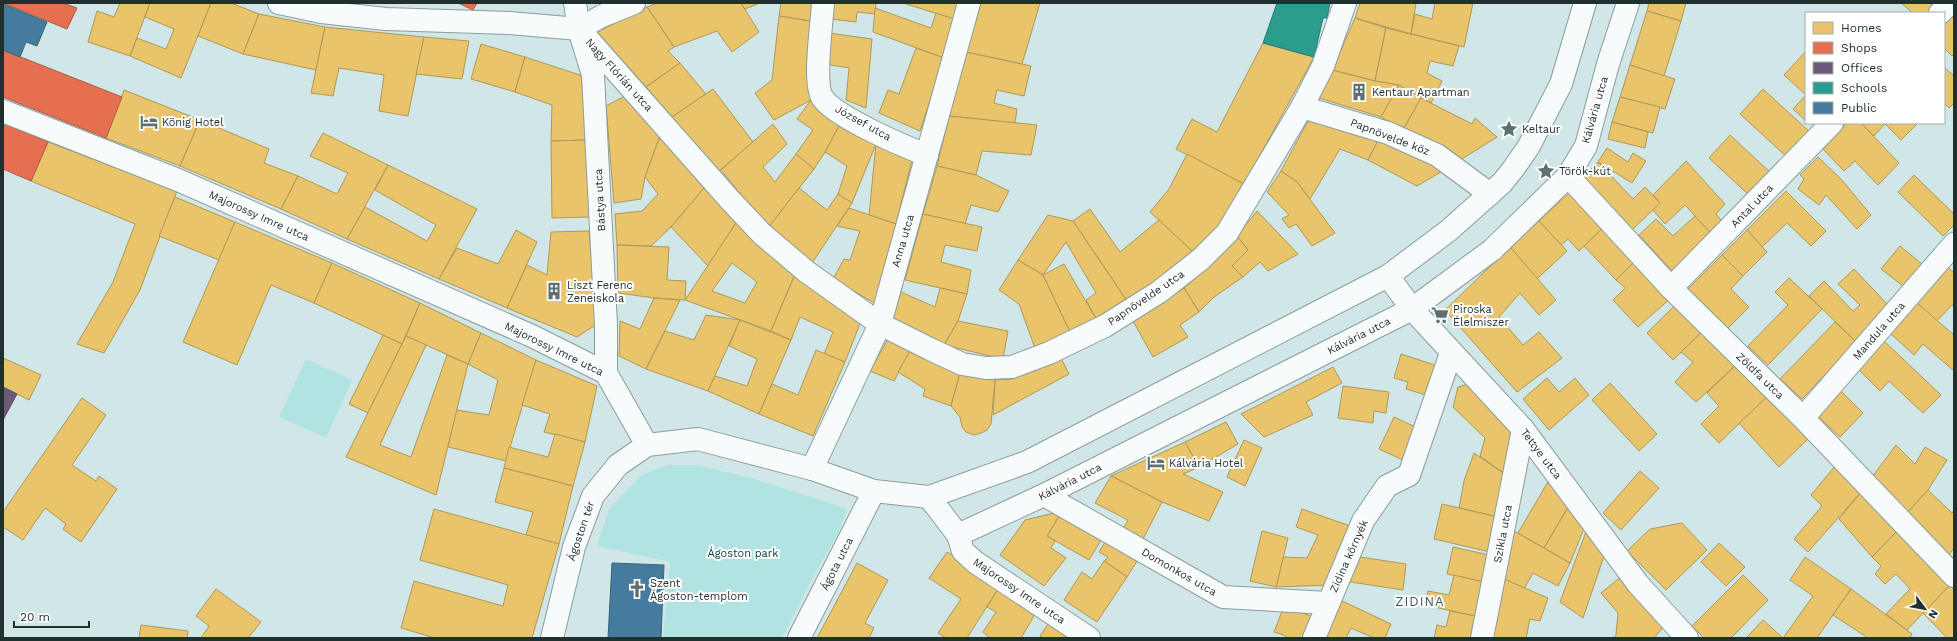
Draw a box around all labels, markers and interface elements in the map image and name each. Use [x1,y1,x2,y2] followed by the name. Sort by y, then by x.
[1805,12,1945,124] legend
[1841,21,1882,35] text: Homes
[583,36,655,114] street label: Nagy Flórián utca
[1841,41,1877,55] text: Shops
[1841,61,1883,75] text: Offices
[1579,75,1611,145] street label: Kálvária utca
[1841,81,1887,95] text: Schools
[1349,82,1369,102] building icon: Kentaur Apartman
[1372,86,1470,99] place label: Kentaur Apartman
[1841,101,1877,115] text: Public
[833,102,893,144] street label: József utca
[139,112,159,132] hotel icon: König Hotel
[162,116,224,129] place label: König Hotel
[1348,116,1432,158] street label: Papnövelde köz
[1499,119,1519,139] place icon: Keltaur
[1522,123,1561,136] place label: Keltaur
[1536,161,1556,181] place icon: Török-kút
[1559,165,1611,178] place label: Török-kút
[592,168,608,232] street label: Bástya utca
[1728,182,1776,230] street label: Antal utca
[207,188,311,244] street label: Majorossy Imre utca
[889,213,917,269] street label: Anna utca
[1105,268,1187,328] street label: Papnövelde utca
[567,279,633,305] place label: Liszt Ferenc Zeneiskola
[544,281,564,301] building icon: Liszt Ferenc Zeneiskola
[1850,299,1908,363] street label: Mandula utca
[1453,303,1509,329] place label: Piroska Élelmiszer
[1430,305,1450,325] supermarket icon: Piroska Élelmiszer
[1325,315,1393,357] street label: Kálvária utca
[502,319,606,379] street label: Majorossy Imre utca
[1734,350,1786,402] street label: Zöldfa utca
[1518,426,1564,482] street label: Tettye utca
[1146,453,1166,473] hotel icon: Kálvária Hotel
[1169,457,1244,470] place label: Kálvária Hotel
[1036,461,1104,503] street label: Kálvária utca
[564,499,597,563] street label: Ágoston tér
[1491,504,1515,564] street label: Szikla utca
[1327,518,1371,594] street label: Zidina környék
[817,535,856,593] street label: Ágota utca
[1139,545,1219,599] street label: Domonkos utca
[707,546,779,560] park label: Ágoston park
[970,555,1068,627] street label: Majorossy Imre utca
[650,577,748,603] place label: Szent Ágoston-templom
[627,579,647,599] church icon: Szent Ágoston-templom
[1905,589,1945,629] north arrow
[1395,594,1445,609] district label: ZIDINA
[14,603,89,629] scale bar
[1925,607,1941,621] text: N
[20,610,50,624] text: 20 m

